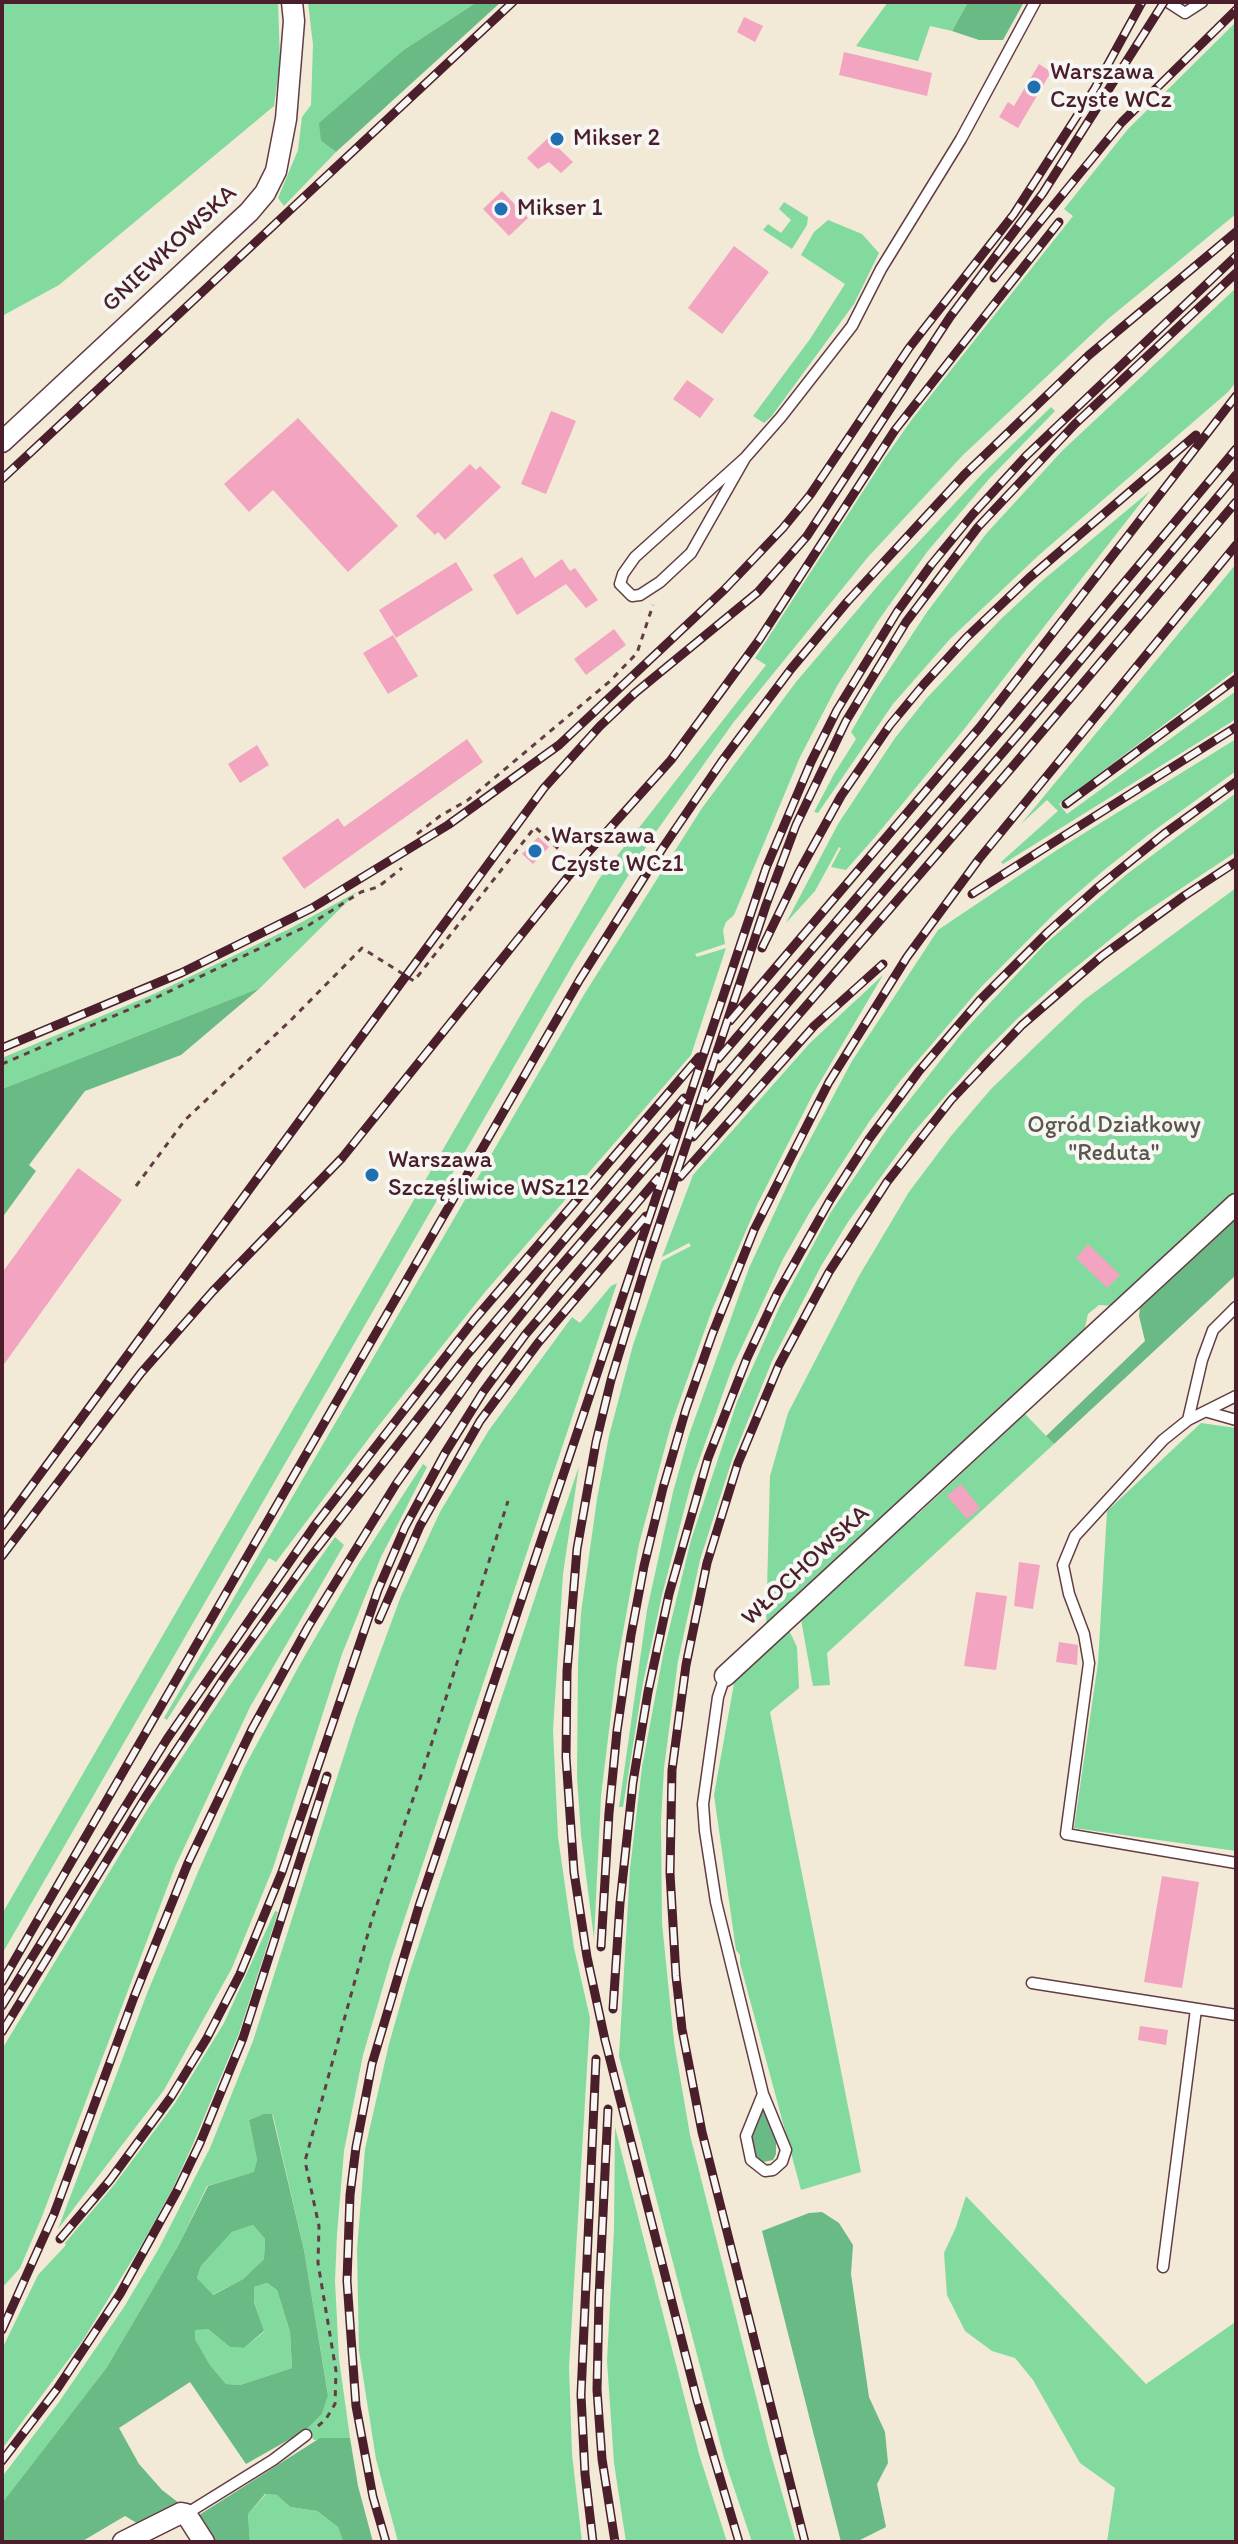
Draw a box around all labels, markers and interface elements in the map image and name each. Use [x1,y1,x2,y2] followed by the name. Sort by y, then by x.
[1050,59,1172,115] place label: Warszawa Czyste WCz
[1025,78,1043,96] marker: Warszawa Czyste WCz
[573,125,660,153] place label: Mikser 2
[548,130,566,148] marker: Mikser 2
[97,179,243,319] street label: GNIEWKOWSKA
[517,195,603,223] place label: Mikser 1
[492,200,510,218] marker: Mikser 1
[551,823,684,879] place label: Warszawa Czyste WCz1
[526,842,544,860] marker: Warszawa Czyste WCz1
[1027,1112,1201,1168] park label: Ogród Działkowy "Reduta"
[388,1147,589,1203] place label: Warszawa Szczęśliwice WSz12
[363,1166,381,1184] marker: Warszawa Szczęśliwice WSz12
[736,1499,876,1633] street label: WŁOCHOWSKA

